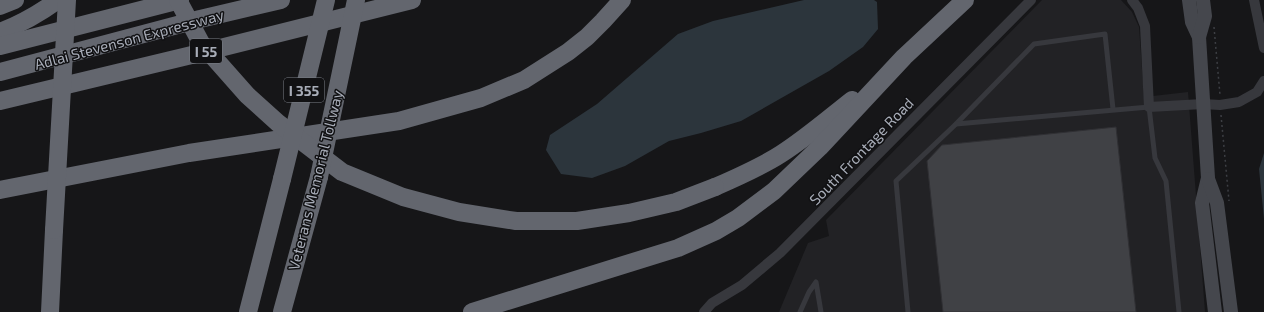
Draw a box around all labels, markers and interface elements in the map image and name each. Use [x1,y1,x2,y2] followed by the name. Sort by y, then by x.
[32,5,226,73] street label: Adlai Stevenson Expressway
[190,39,222,63] road number: I 55
[284,78,324,102] road number: I 355
[284,88,346,272] street label: Veterans Memorial Tollway
[805,94,917,208] street label: South Frontage Road

